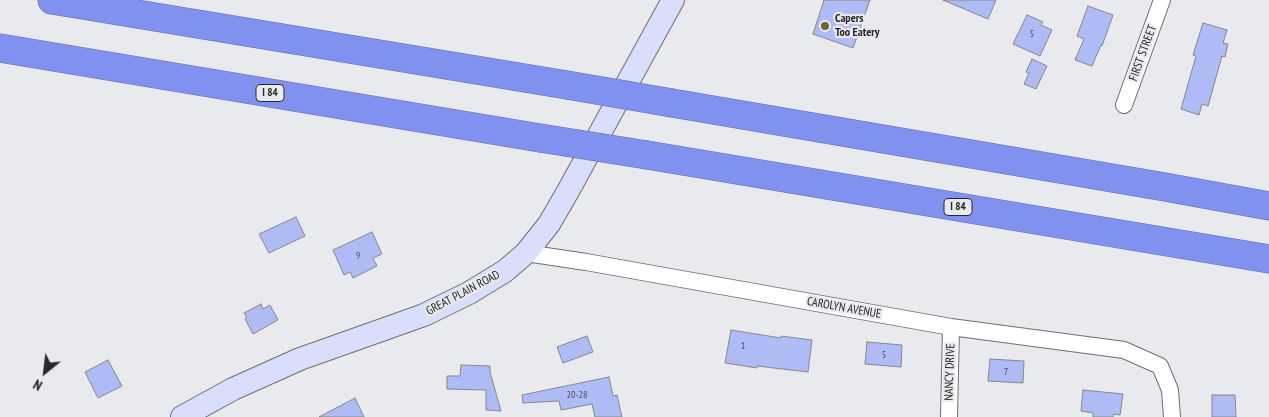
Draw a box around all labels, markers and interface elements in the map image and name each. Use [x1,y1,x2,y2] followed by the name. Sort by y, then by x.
[835,12,880,40] place label: Capers Too Eatery
[819,20,831,32] marker: Capers Too Eatery
[1126,23,1160,83] street label: FIRST STREET
[1030,28,1034,40] house number: 5
[256,85,284,102] road number: I 84
[944,198,972,216] road number: I 84
[356,250,360,262] house number: 9
[424,268,502,318] street label: GREAT PLAIN ROAD
[806,294,882,322] street label: CAROLYN AVENUE
[741,340,745,352] house number: 1
[942,343,958,401] street label: NANCY DRIVE
[20,347,70,397] north arrow
[882,349,886,361] house number: 5
[1004,366,1008,378] house number: 7
[30,375,45,395] text: N
[567,389,587,401] house number: 20-28

